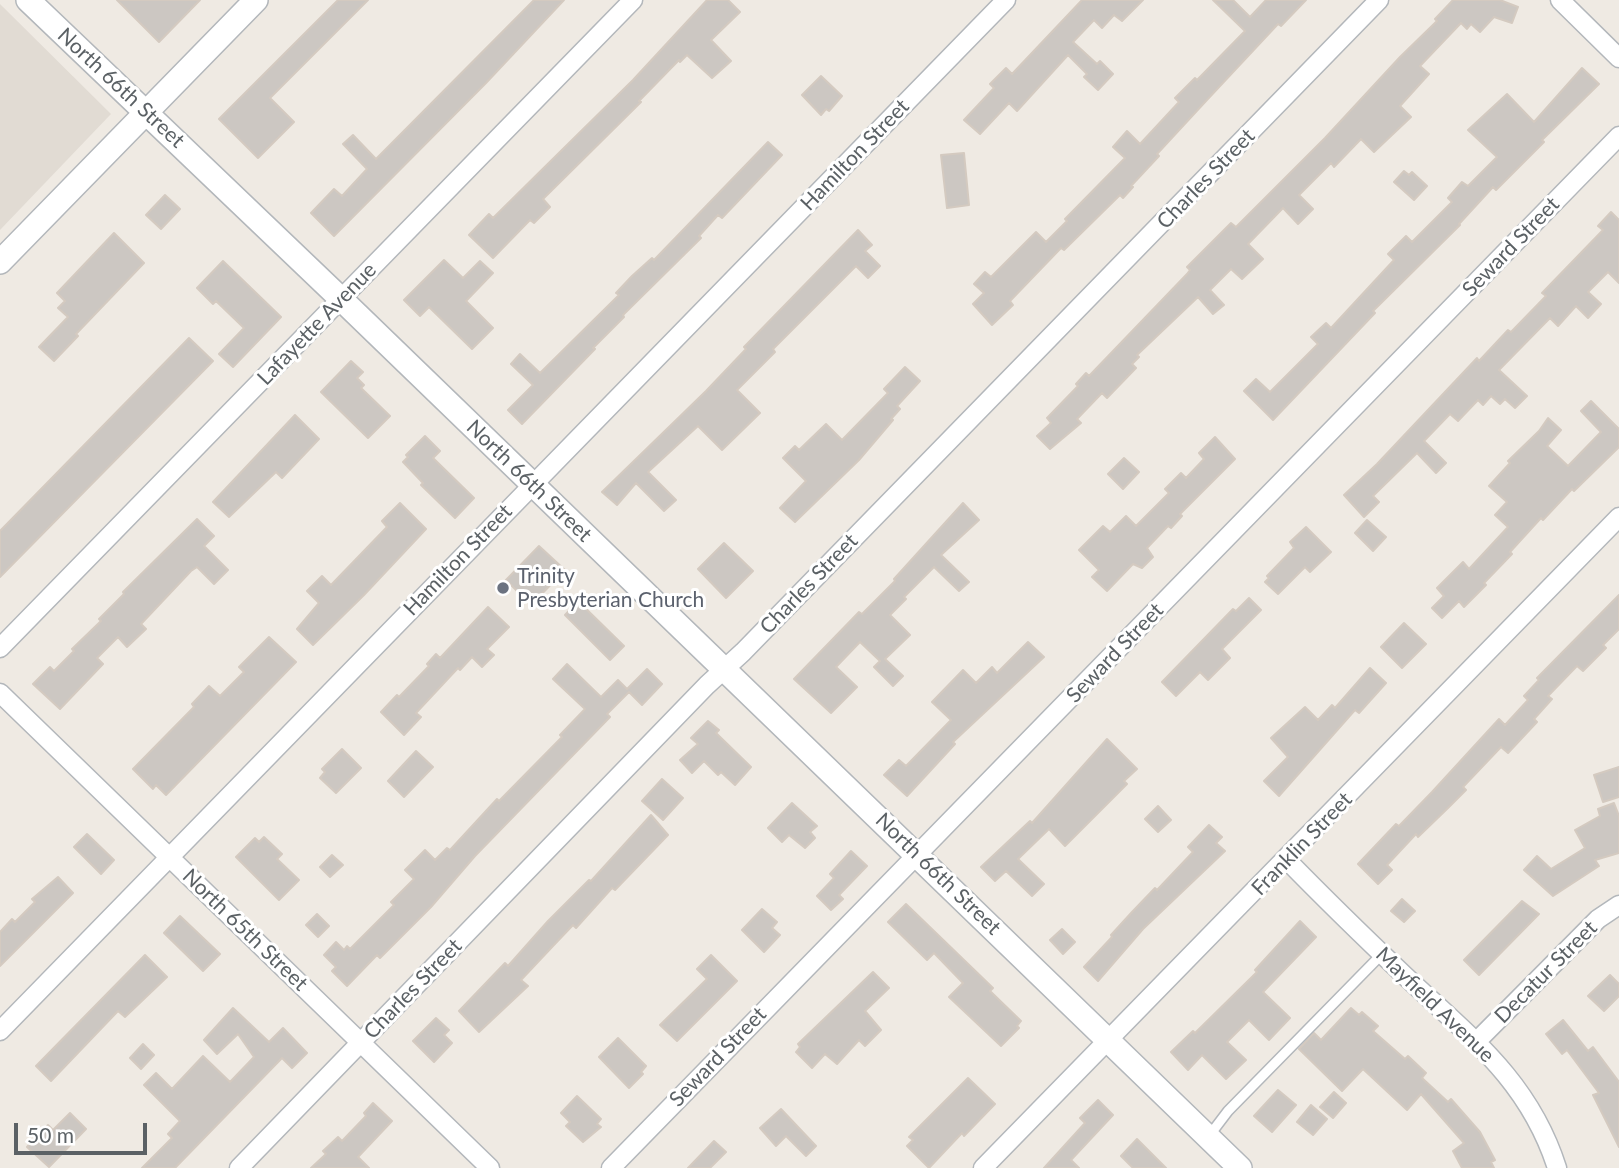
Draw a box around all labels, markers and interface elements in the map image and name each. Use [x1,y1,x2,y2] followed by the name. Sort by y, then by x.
[52,23,190,153] street label: North 66th Street
[796,94,914,216] street label: Hamilton Street
[1152,124,1260,234] street label: Charles Street
[1457,192,1565,302] street label: Seward Street
[252,258,382,390] street label: Lafayette Avenue
[461,415,597,547] street label: North 66th Street
[399,499,517,621] street label: Hamilton Street
[755,529,863,639] street label: Charles Street
[517,563,704,613] place label: Trinity Presbyterian Church
[495,580,511,596] marker: Trinity Presbyterian Church
[1061,598,1169,708] street label: Seward Street
[1247,787,1357,901] street label: Franklin Street
[870,808,1006,940] street label: North 66th Street
[177,864,313,996] street label: North 65th Street
[1489,915,1603,1029] street label: Decatur Street
[359,934,467,1044] street label: Charles Street
[1371,942,1499,1068] street label: Mayfield Avenue
[664,1002,772,1112] street label: Seward Street
[18,1108,150,1152] scale bar
[27,1122,74,1147] text: 50 m

